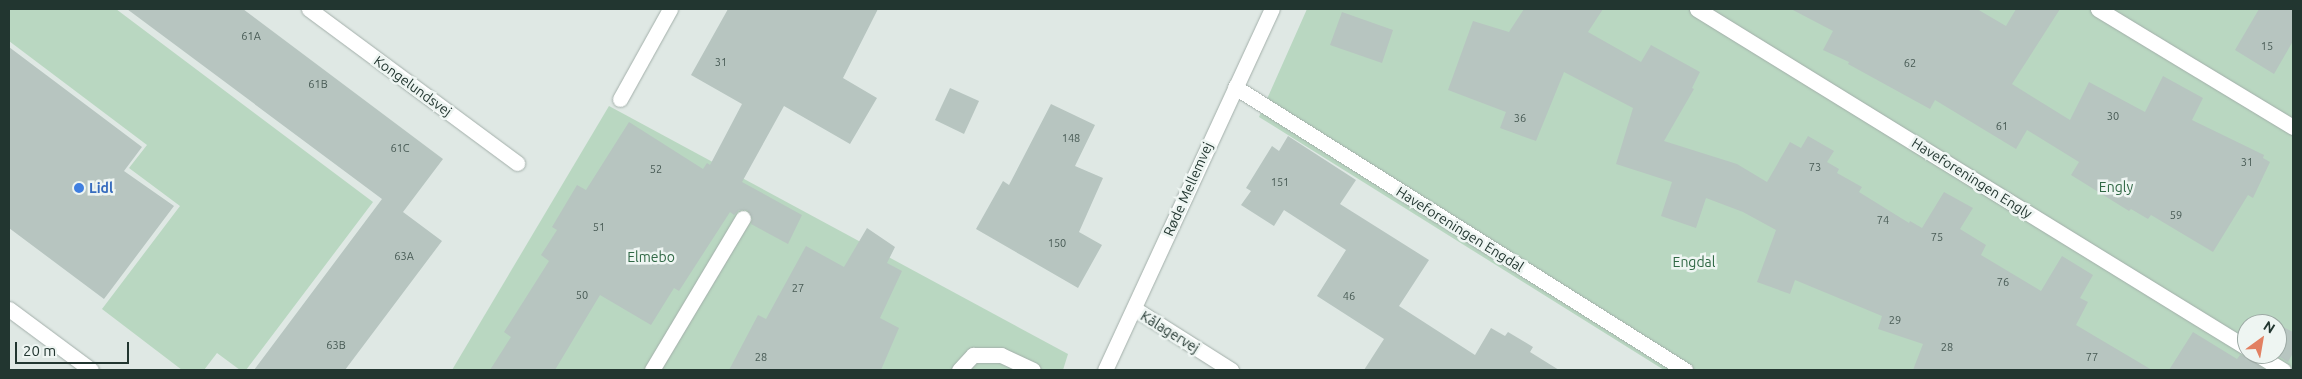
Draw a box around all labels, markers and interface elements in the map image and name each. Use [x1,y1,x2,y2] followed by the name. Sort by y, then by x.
[241,29,261,43] house number: 61A
[2261,39,2273,53] house number: 15
[371,52,455,120] street label: Kongelundsvej
[715,55,727,69] house number: 31
[1904,56,1916,70] house number: 62
[308,77,328,91] house number: 61B
[2107,109,2119,123] house number: 30
[1514,111,1526,125] house number: 36
[1996,119,2008,133] house number: 61
[1062,131,1080,145] house number: 148
[1909,134,2035,222] street label: Haveforeningen Engly
[1160,139,1216,239] street label: Røde Mellemvej
[390,141,410,155] house number: 61C
[2241,155,2253,169] house number: 31
[1809,160,1821,174] house number: 73
[650,162,662,176] house number: 52
[1271,175,1289,189] house number: 151
[2099,179,2133,195] park label: Engly
[89,180,113,196] place label: Lidl
[73,182,85,194] marker: Lidl
[1393,183,1527,275] street label: Haveforeningen Engdal
[2170,208,2182,222] house number: 59
[1877,213,1889,227] house number: 74
[593,220,605,234] house number: 51
[1931,230,1943,244] house number: 75
[1048,236,1066,250] house number: 150
[394,249,414,263] house number: 63A
[627,249,675,265] park label: Elmebo
[1673,254,1715,270] park label: Engdal
[1997,275,2009,289] house number: 76
[792,281,804,295] house number: 27
[576,288,588,302] house number: 50
[1343,289,1355,303] house number: 46
[1138,307,1202,357] street label: Kålagervej
[1889,313,1901,327] house number: 29
[2237,314,2287,364] north arrow
[2261,318,2278,337] text: N
[18,332,131,364] scale bar
[326,338,346,352] house number: 63B
[1941,340,1953,354] house number: 28
[23,342,56,359] text: 20 m
[755,350,767,364] house number: 28
[2086,350,2098,364] house number: 77

